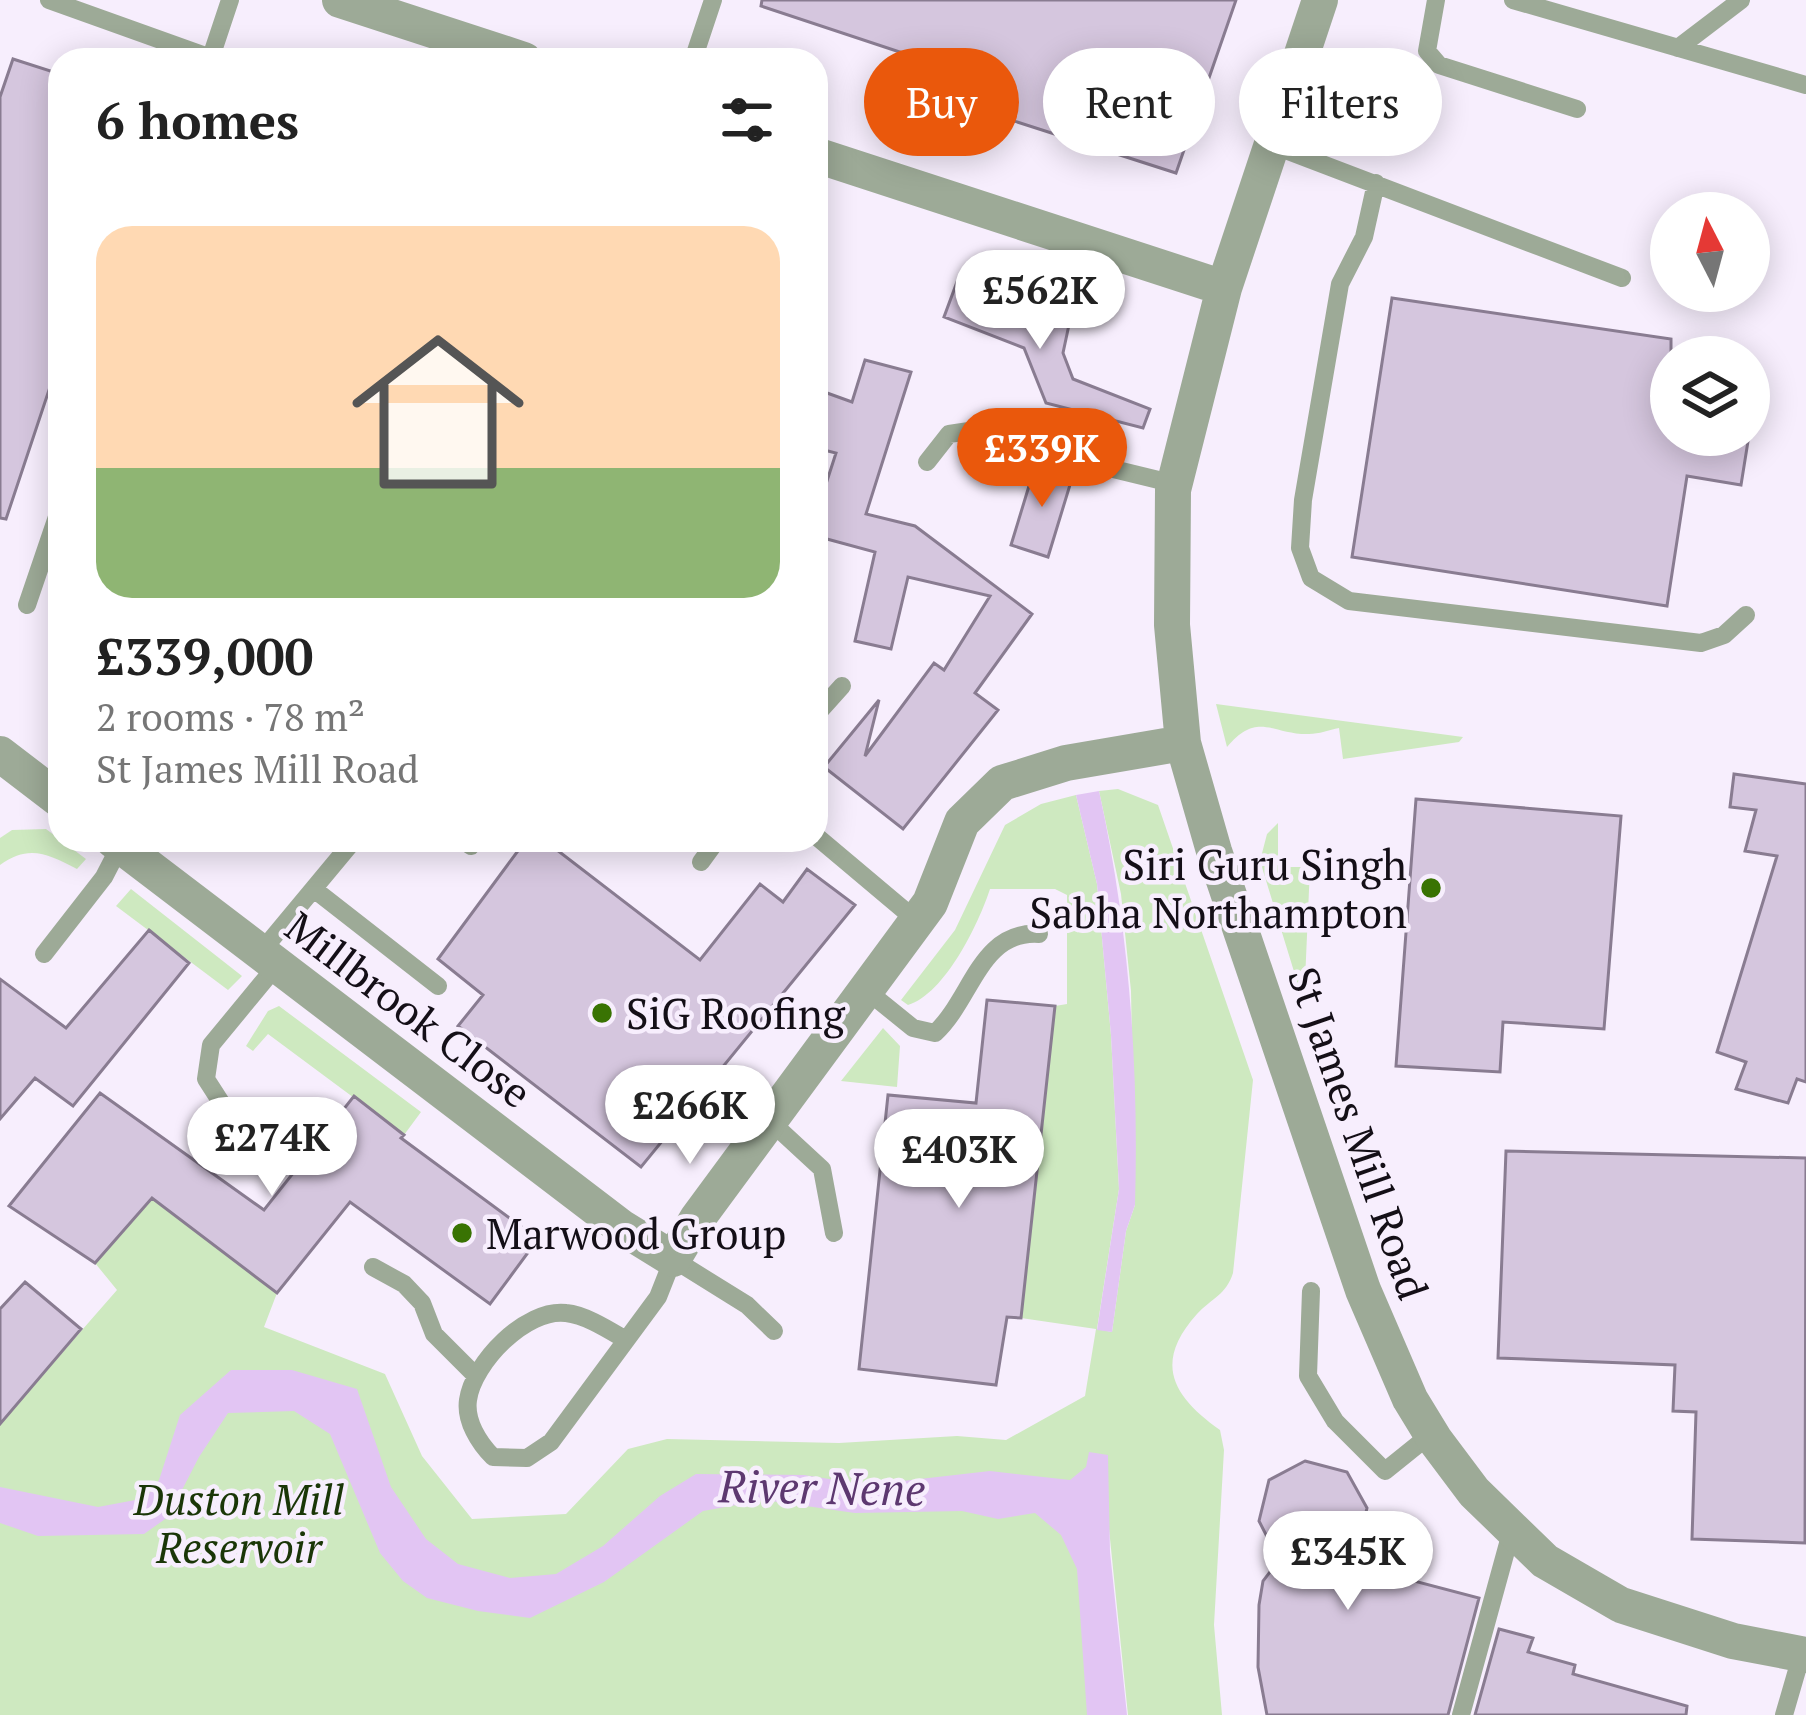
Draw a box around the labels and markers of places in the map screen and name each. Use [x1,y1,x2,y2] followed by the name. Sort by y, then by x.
[956,250,1124,352] pin: £562K
[958,408,1126,510] pin: £339K
[1029,836,1407,940] place label: Siri Guru Singh Sabha Northampton
[1418,875,1444,901] marker: Siri Guru Singh Sabha Northampton
[626,985,846,1041] place label: SiG Roofing
[589,1000,615,1026] marker: SiG Roofing
[606,1065,774,1167] pin: £266K
[188,1097,356,1199] pin: £274K
[875,1109,1043,1211] pin: £403K
[486,1205,786,1261] place label: Marwood Group
[449,1220,475,1246] marker: Marwood Group
[1264,1511,1432,1613] pin: £345K

